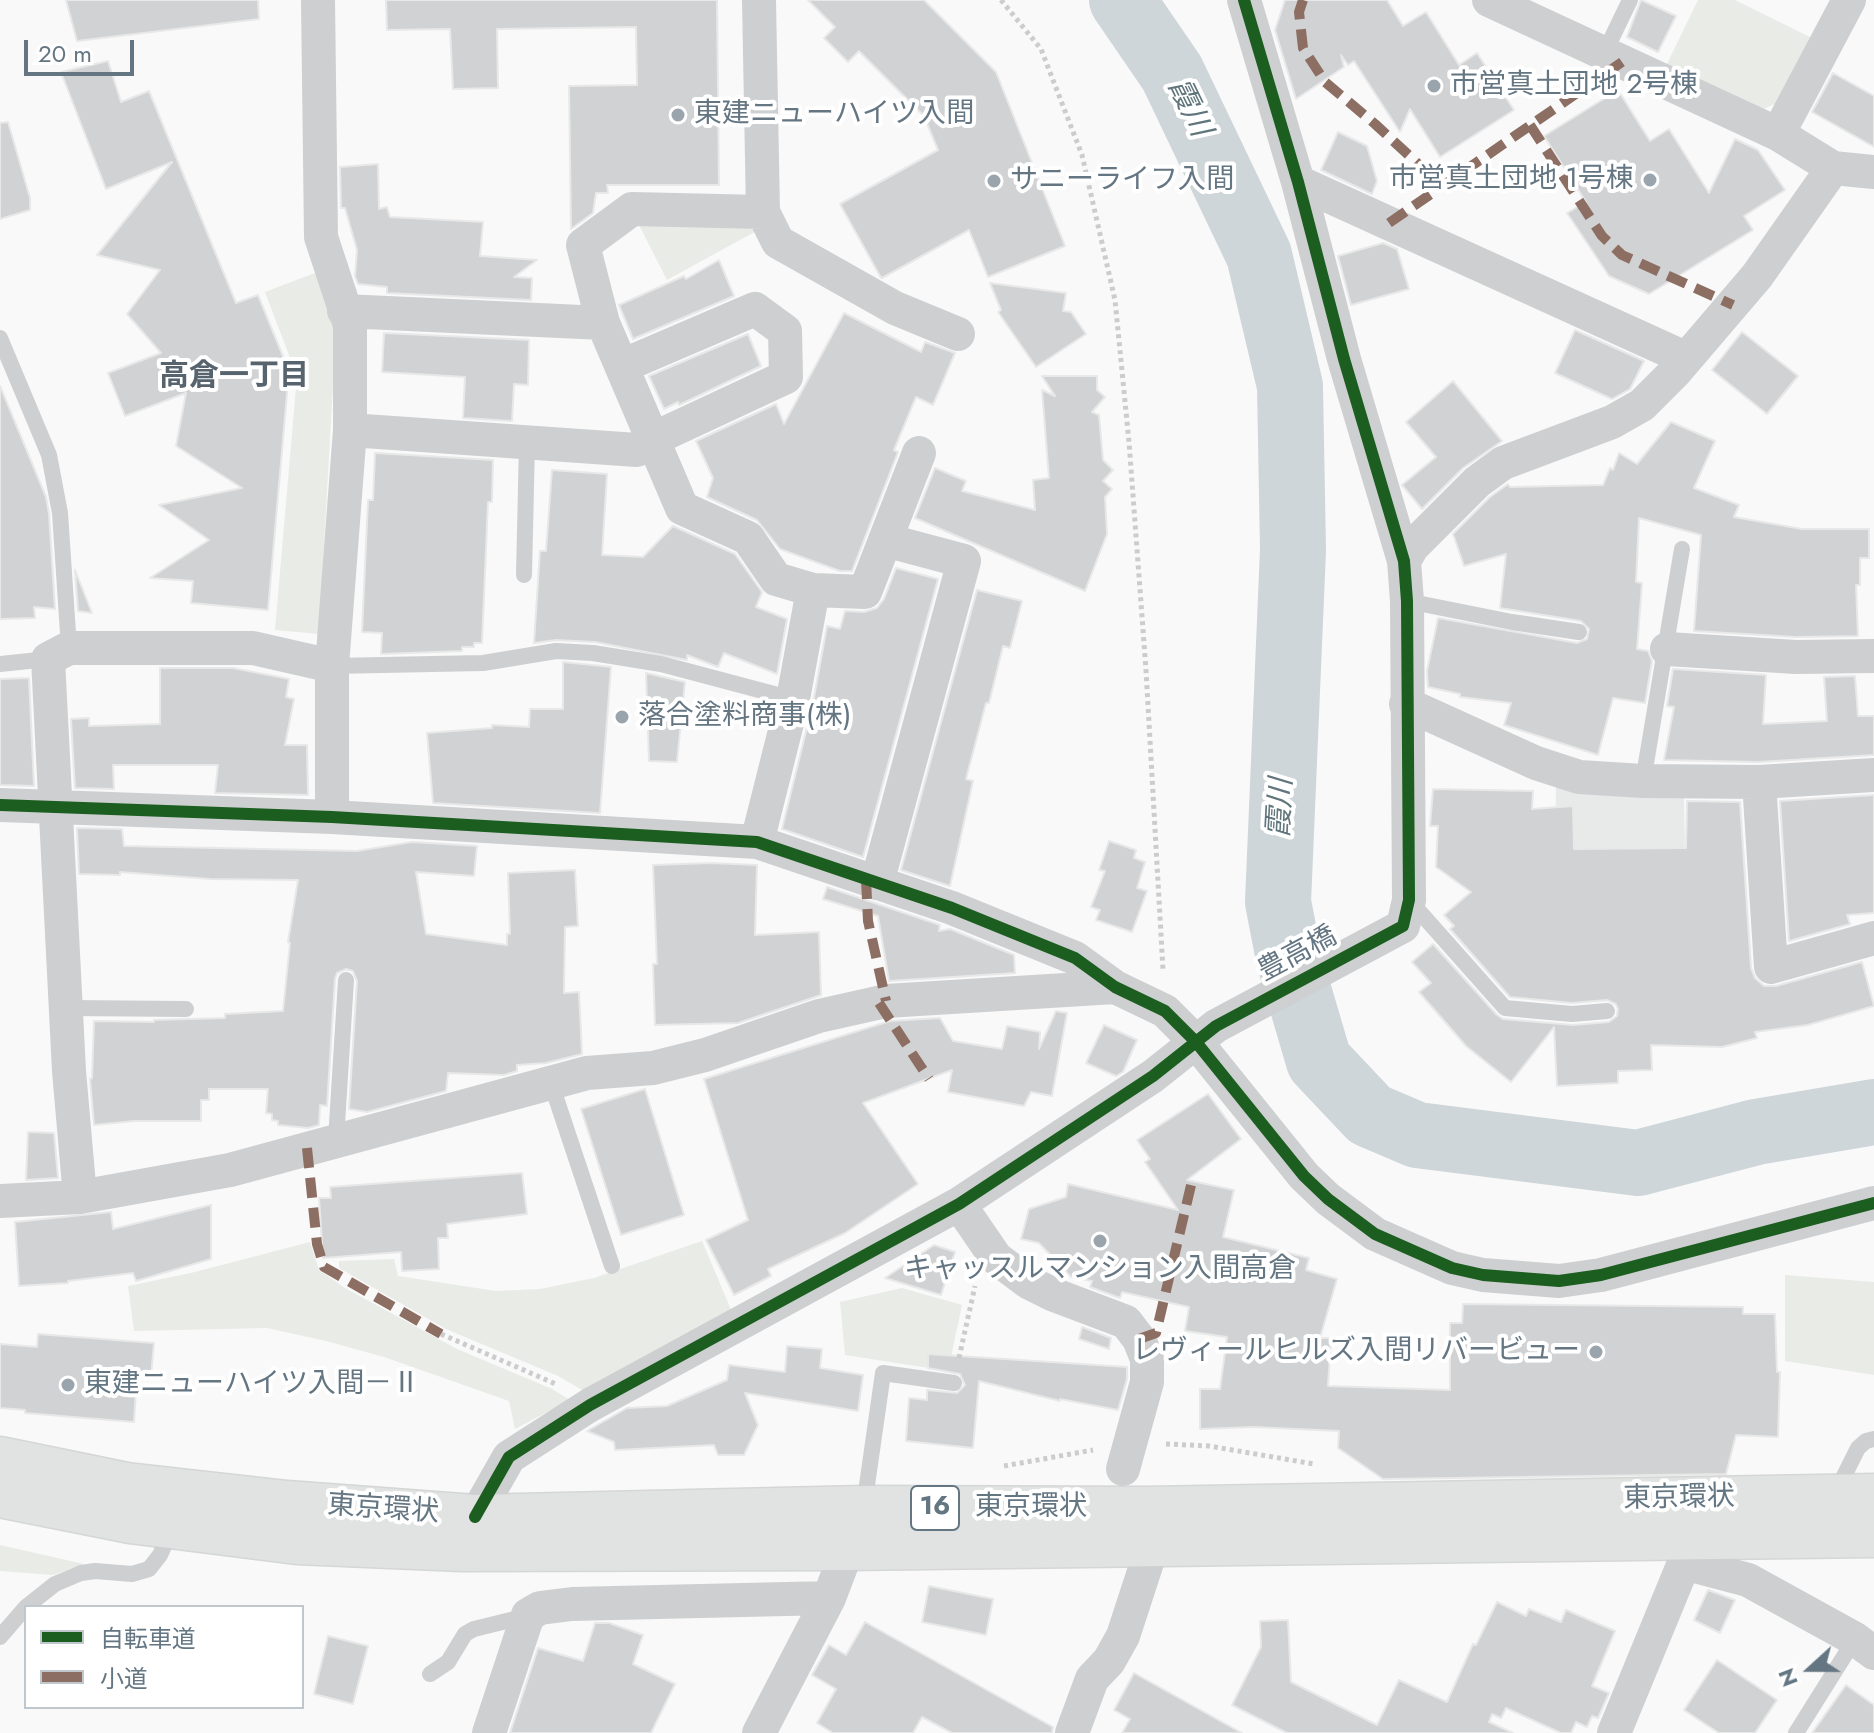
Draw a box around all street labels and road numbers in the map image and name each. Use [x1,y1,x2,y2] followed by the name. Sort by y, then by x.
[1253,920,1343,990] street label: 豊高橋
[1623,1481,1735,1517] street label: 東京環状
[911,1486,959,1530] road number: 16
[326,1489,440,1531] street label: 東京環状
[975,1491,1087,1525] street label: 東京環状

